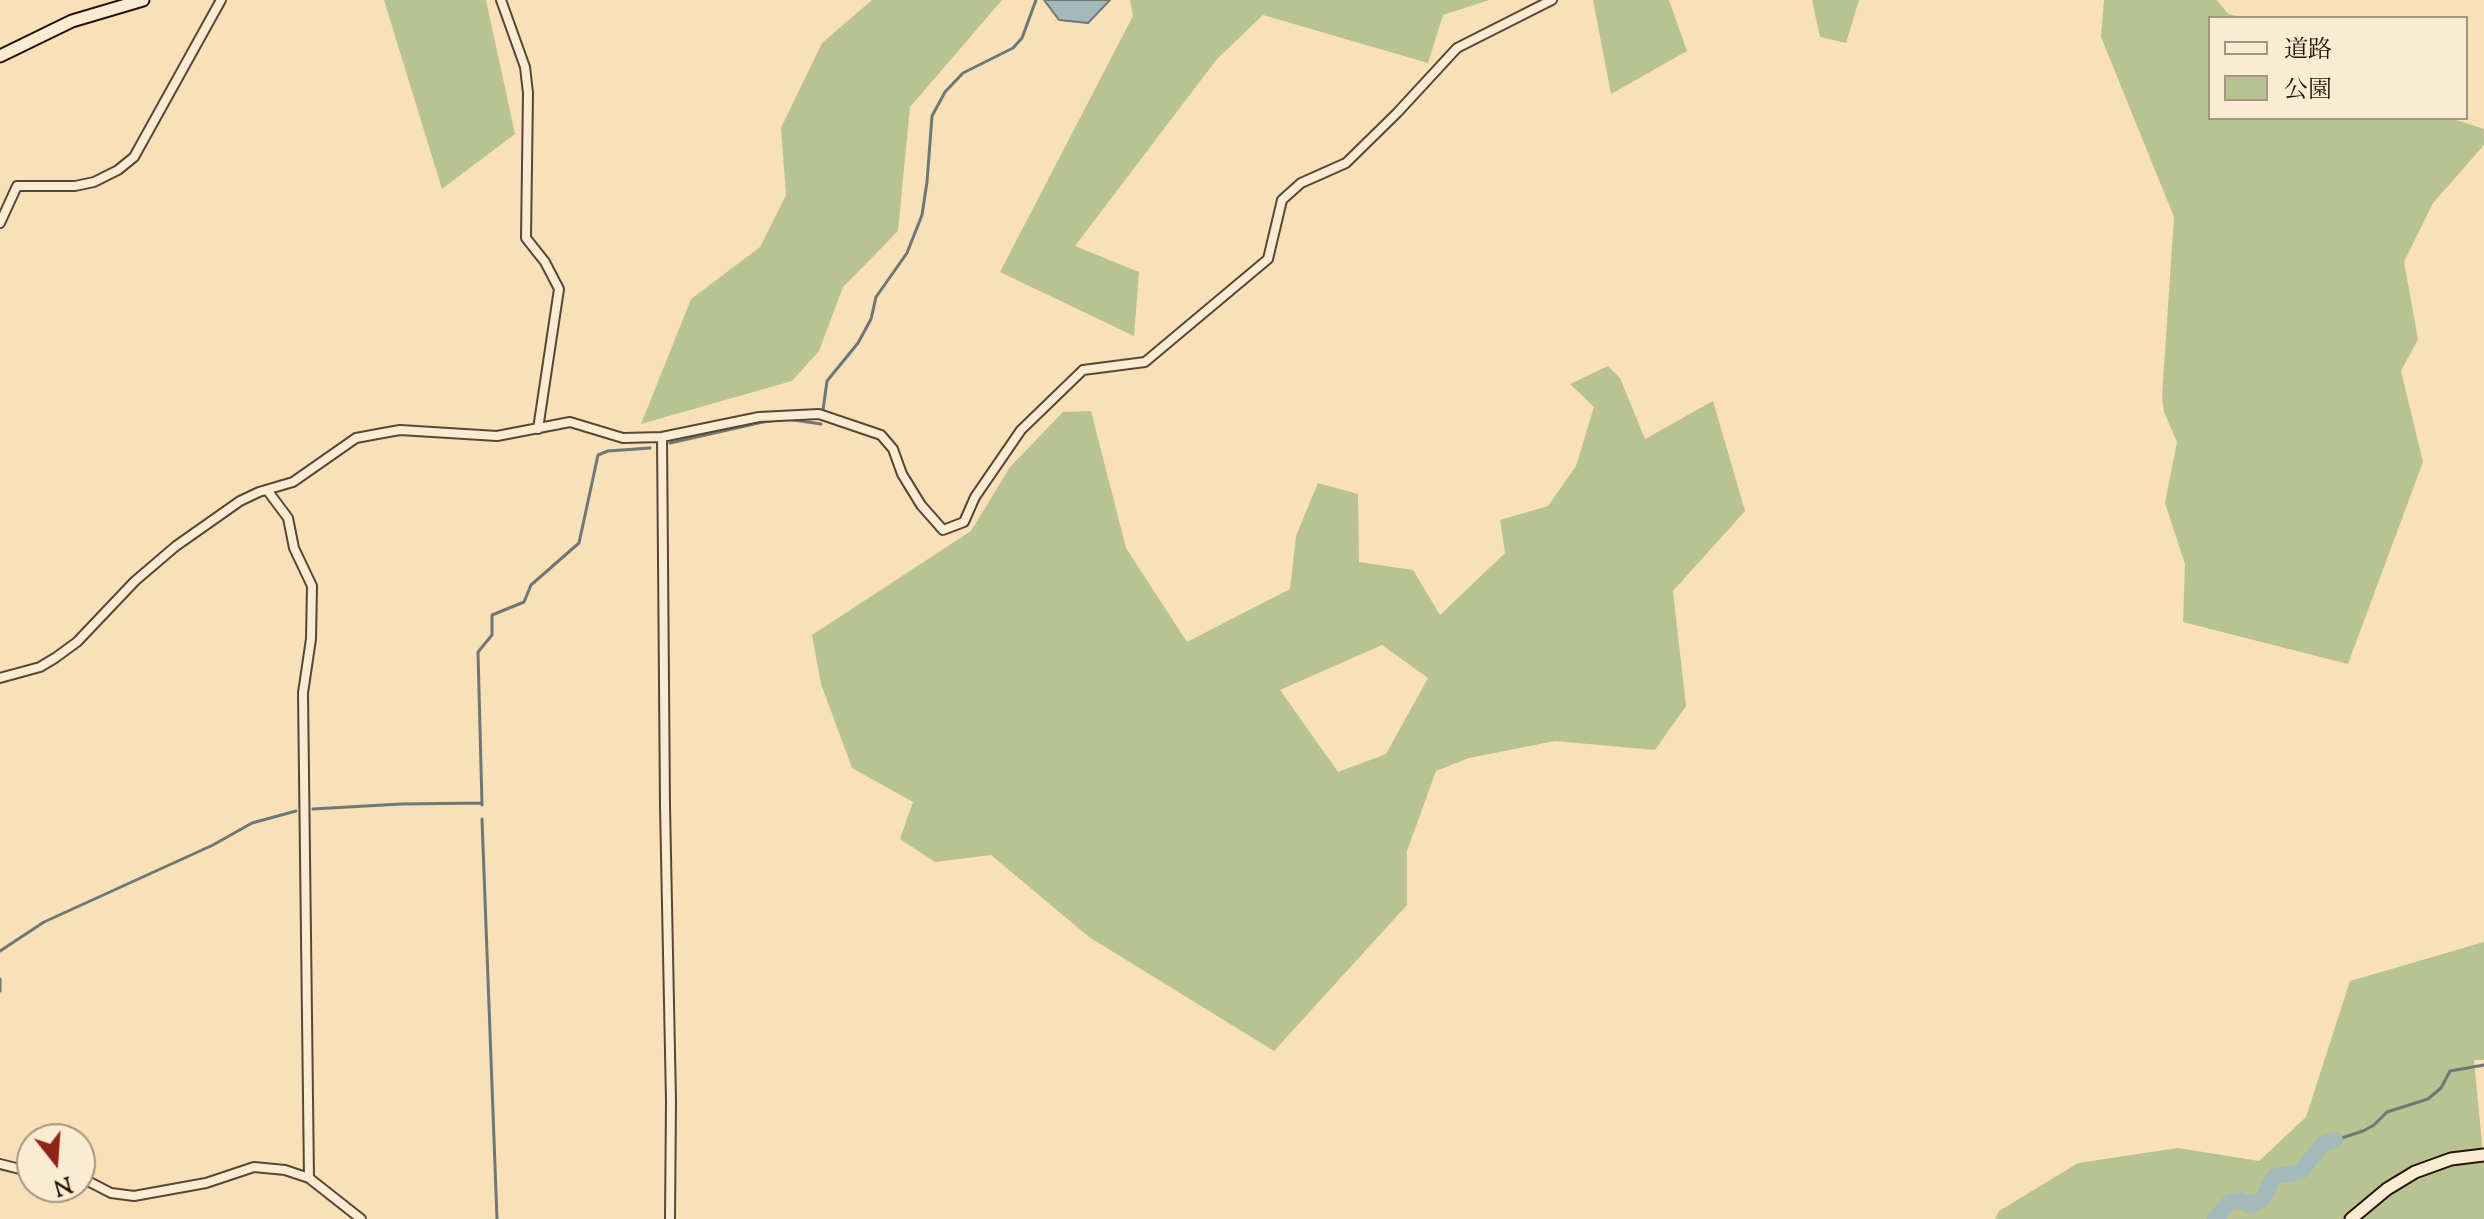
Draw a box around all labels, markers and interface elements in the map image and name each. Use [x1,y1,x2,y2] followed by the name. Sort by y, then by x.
[2208,16,2468,120] legend
[2284,34,2332,68] text: 道路
[2284,74,2332,108] text: 公園
[16,1123,96,1203] north arrow
[49,1166,76,1202] text: N

